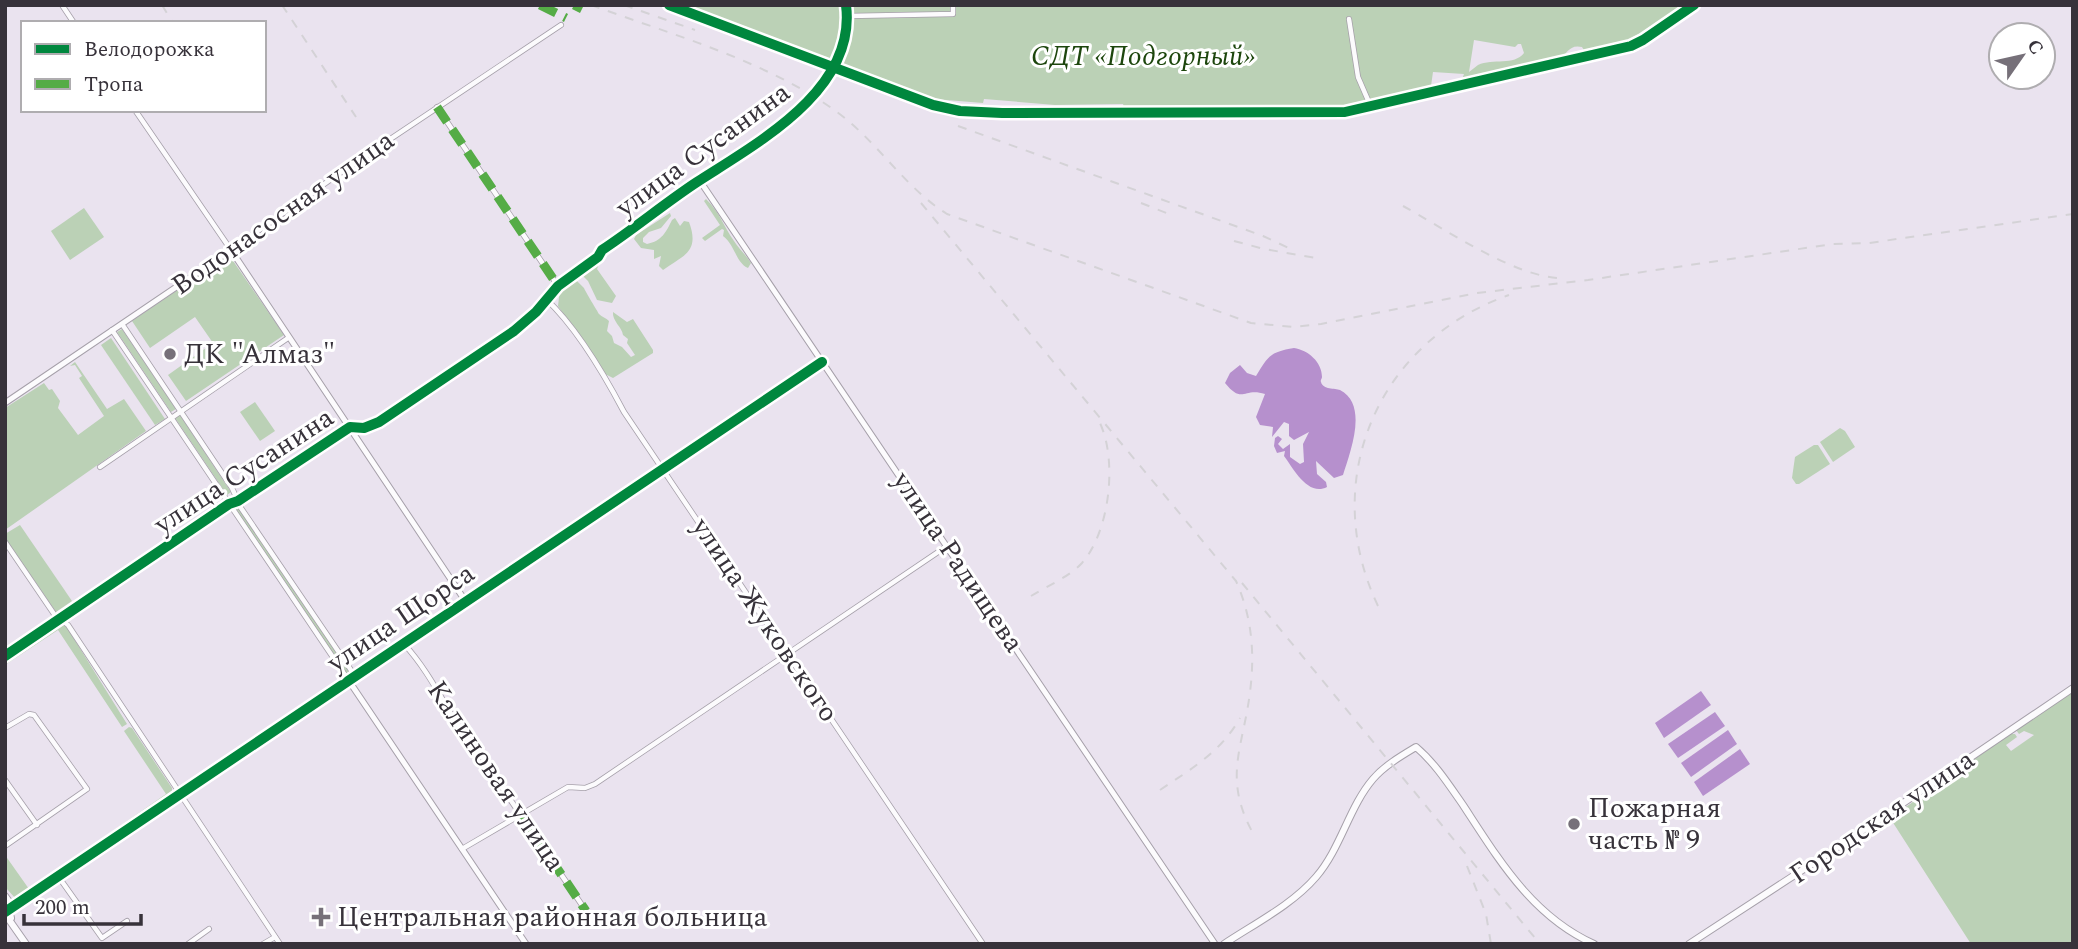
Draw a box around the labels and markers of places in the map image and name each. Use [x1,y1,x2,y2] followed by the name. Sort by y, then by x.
[184,333,335,376] place label: ДК "Алмаз"
[162,346,178,362] marker: ДК "Алмаз"
[1588,787,1721,862] place label: Пожарная часть № 9
[1566,816,1582,832] marker: Пожарная часть № 9
[337,896,768,939] place label: Центральная районная больница
[311,907,331,927] marker: Центральная районная больница

